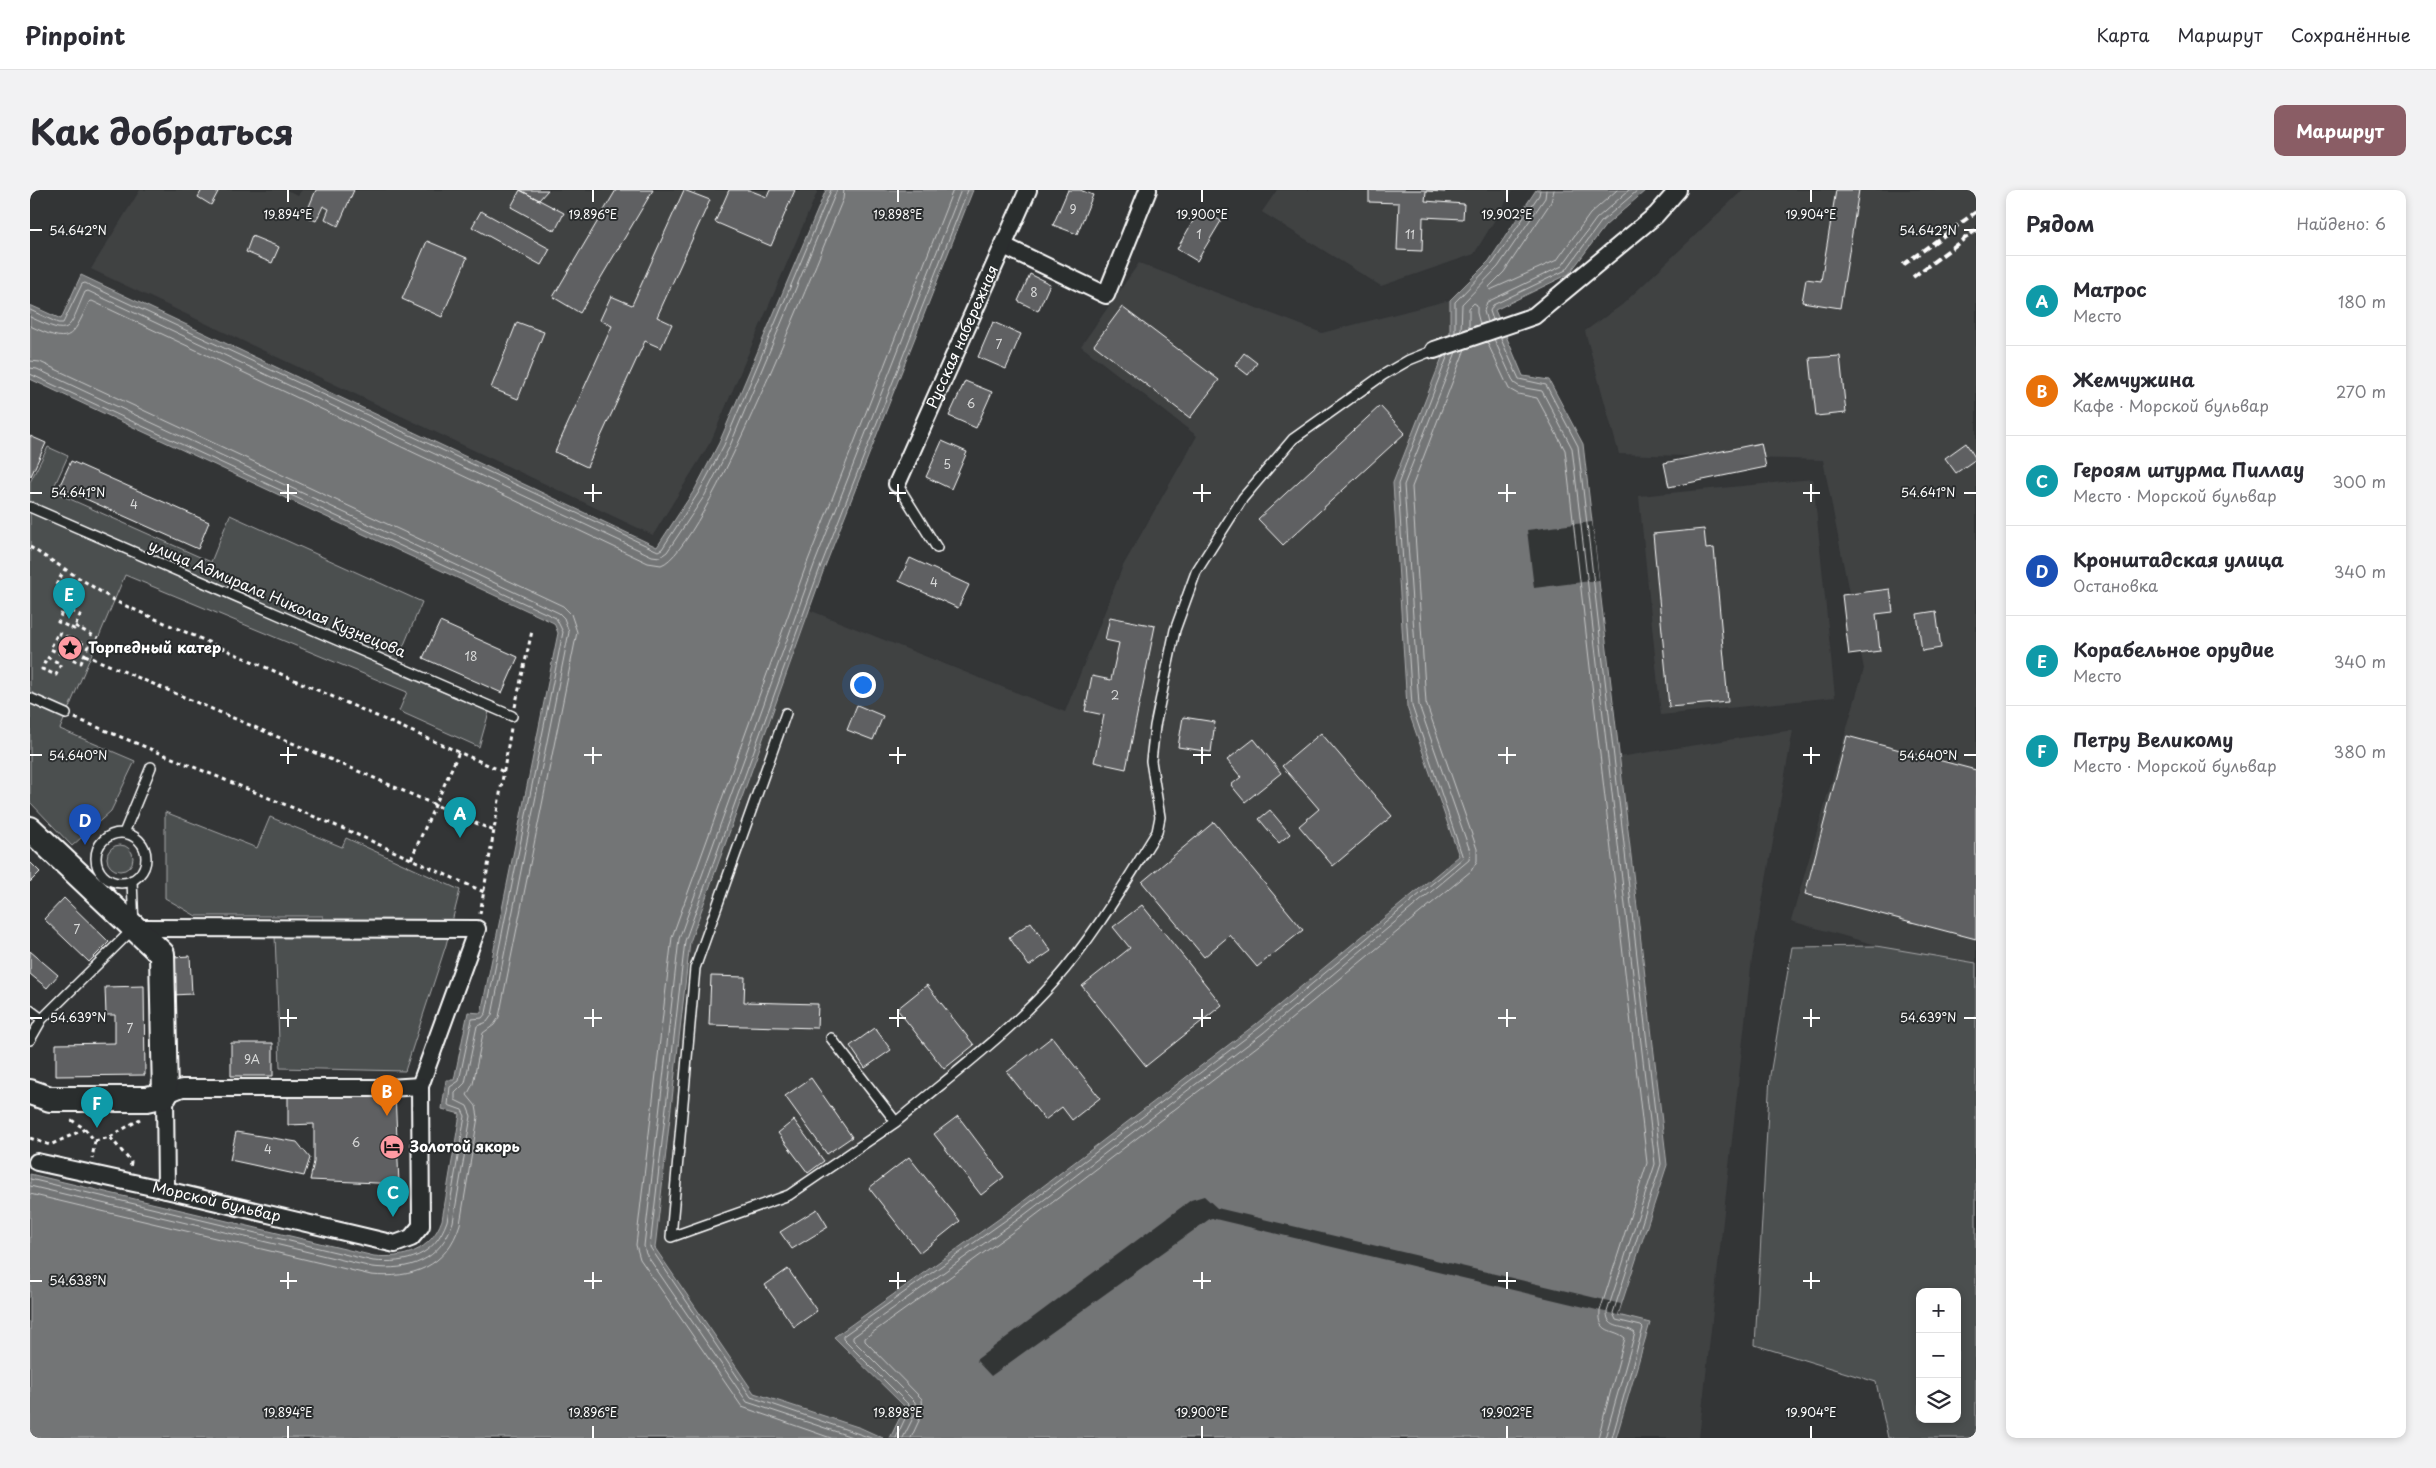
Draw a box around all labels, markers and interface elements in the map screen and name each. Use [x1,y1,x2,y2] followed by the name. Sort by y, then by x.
[25,17,126,53] text: Pinpoint
[2097,21,2149,48] text: Карта
[2177,21,2263,48] text: Маршрут
[2291,21,2411,48] text: Сохранённые
[30,104,294,157] text: Как добраться
[2274,105,2406,156] button: Маршрут
[1069,200,1077,218] house number: 9
[263,205,313,223] text: 19.894°E
[569,205,617,223] text: 19.896°E
[873,205,923,223] text: 19.898°E
[1176,205,1228,223] text: 19.900°E
[1481,205,1533,223] text: 19.902°E
[1785,205,1837,223] text: 19.904°E
[2026,207,2094,239] text: Рядом
[2296,211,2386,235] text: Найдено: 6
[49,221,107,239] text: 54.642°N
[1899,221,1957,239] text: 54.642°N
[1196,225,1202,243] house number: 1
[1405,225,1415,243] house number: 11
[919,261,1003,412] street label: Русская набережная
[2073,275,2147,303] text: Матрос
[1030,283,1038,301] house number: 8
[2036,289,2048,313] text: A
[2338,289,2386,313] text: 180 m
[2073,303,2122,327] text: Место
[996,335,1003,353] house number: 7
[2073,365,2195,393] text: Жемчужина
[2037,379,2047,403] text: B
[2336,379,2386,403] text: 270 m
[2073,393,2269,417] text: Кафе · Морской бульвар
[967,394,975,412] house number: 6
[943,455,951,473] house number: 5
[2073,455,2304,483] text: Героям штурма Пиллау
[2036,469,2048,493] text: C
[2332,469,2386,493] text: 300 m
[51,483,105,501] text: 54.641°N
[1901,483,1955,501] text: 54.641°N
[2073,483,2277,507] text: Место · Морской бульвар
[130,495,138,513] house number: 4
[145,533,410,663] street label: улица Адмирала Николая Кузнецова
[2073,545,2284,573] text: Кронштадская улица
[2036,559,2048,583] text: D
[2334,559,2386,583] text: 340 m
[930,573,938,591] house number: 4
[2073,573,2158,597] text: Остановка
[53,578,85,619] pin: E
[57,635,83,661] place icon: Торпедный катер
[88,635,221,658] place label: Торпедный катер
[2073,635,2274,663] text: Корабельное орудие
[465,647,477,665] house number: 18
[2037,649,2047,673] text: E
[2334,649,2386,673] text: 340 m
[2073,663,2122,687] text: Место
[850,672,876,698] your location
[1111,686,1119,704] house number: 2
[2073,725,2233,753] text: Петру Великому
[2037,739,2047,763] text: F
[2334,739,2386,763] text: 380 m
[49,746,107,764] text: 54.640°N
[1899,746,1957,764] text: 54.640°N
[2073,753,2277,777] text: Место · Морской бульвар
[444,797,476,838] pin: A
[69,804,101,845] pin: D
[74,920,81,938] house number: 7
[50,1008,106,1026] text: 54.639°N
[1900,1008,1956,1026] text: 54.639°N
[127,1019,134,1037] house number: 7
[244,1050,260,1068] house number: 9А
[371,1075,403,1116] pin: B
[81,1087,113,1128] pin: F
[352,1133,360,1151] house number: 6
[379,1134,405,1160] hotel icon: Золотой якорь
[409,1134,520,1157] place label: Золотой якорь
[264,1140,272,1158] house number: 4
[151,1174,284,1227] street label: Морской бульвар
[377,1176,409,1217] pin: C
[49,1271,107,1289] text: 54.638°N
[1916,1288,1961,1423] map controls
[1916,1288,1961,1333] button: +
[1916,1333,1961,1378] button: −
[1916,1378,1961,1423] button: layers
[263,1403,313,1421] text: 19.894°E
[569,1403,617,1421] text: 19.896°E
[873,1403,923,1421] text: 19.898°E
[1176,1403,1228,1421] text: 19.900°E
[1481,1403,1533,1421] text: 19.902°E
[1785,1403,1837,1421] text: 19.904°E

